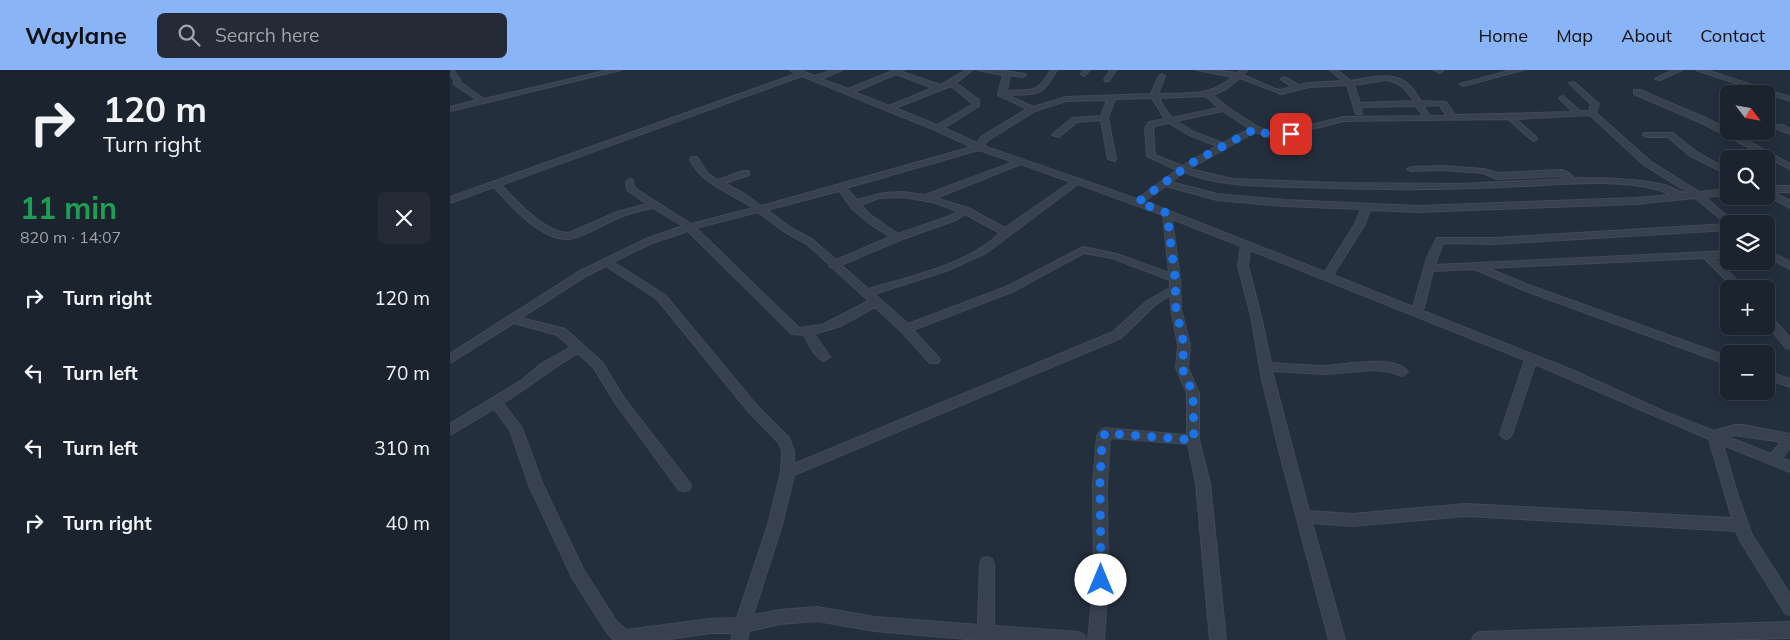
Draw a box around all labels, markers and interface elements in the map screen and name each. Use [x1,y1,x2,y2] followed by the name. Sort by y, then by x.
[157,13,507,58] search box
[25,20,127,50] text: Waylane
[175,21,203,49] icon: search
[215,23,319,47] text: Search here
[1478,24,1528,47] text: Home
[1556,24,1593,47] text: Map
[1621,24,1672,47] text: About
[1700,24,1765,47] text: Contact
[1720,85,1775,140] north arrow
[1720,85,1775,400] map controls
[103,87,207,131] text: 120 m
[20,90,85,155] icon: right
[1270,113,1312,155] pin
[1277,120,1305,148] icon: arrive
[103,130,201,158] text: Turn right
[1720,150,1775,205] button: search
[20,189,117,227] text: 11 min
[378,192,430,244] button: close
[1720,215,1775,270] button: layers
[20,227,121,247] text: 820 m · 14:07
[1720,280,1775,335] button: +
[20,284,48,312] icon: right
[63,286,152,310] text: Turn right
[374,286,430,310] text: 120 m
[1720,345,1775,400] button: −
[20,359,48,387] icon: left
[63,361,138,385] text: Turn left
[386,361,430,385] text: 70 m
[20,434,48,462] icon: left
[63,436,138,460] text: Turn left
[374,436,430,460] text: 310 m
[20,509,48,537] icon: right
[63,511,152,535] text: Turn right
[386,511,430,535] text: 40 m
[1074,553,1126,605] position arrow

